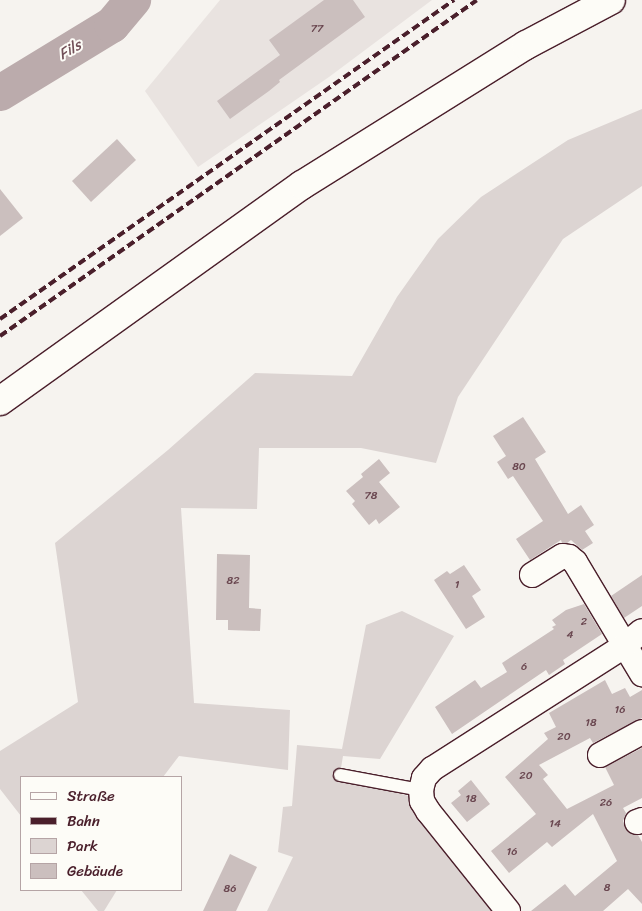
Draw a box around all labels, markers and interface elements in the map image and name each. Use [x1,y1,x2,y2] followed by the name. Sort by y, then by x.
[311,22,323,36] house number: 77
[55,36,85,64] water label: Fils
[512,460,526,474] house number: 80
[365,489,377,503] house number: 78
[227,574,239,588] house number: 82
[455,578,459,592] house number: 1
[581,615,587,629] house number: 2
[567,628,573,642] house number: 4
[521,660,527,674] house number: 6
[615,703,625,717] house number: 16
[585,716,597,730] house number: 18
[557,730,571,744] house number: 20
[519,769,533,783] house number: 20
[20,776,182,891] legend
[67,783,115,809] text: Straße
[465,792,477,806] house number: 18
[600,796,612,810] house number: 26
[67,808,100,834] text: Bahn
[549,817,561,831] house number: 14
[67,833,98,859] text: Park
[507,845,517,859] house number: 16
[67,858,123,884] text: Gebäude
[604,881,610,895] house number: 8
[224,882,236,896] house number: 86

